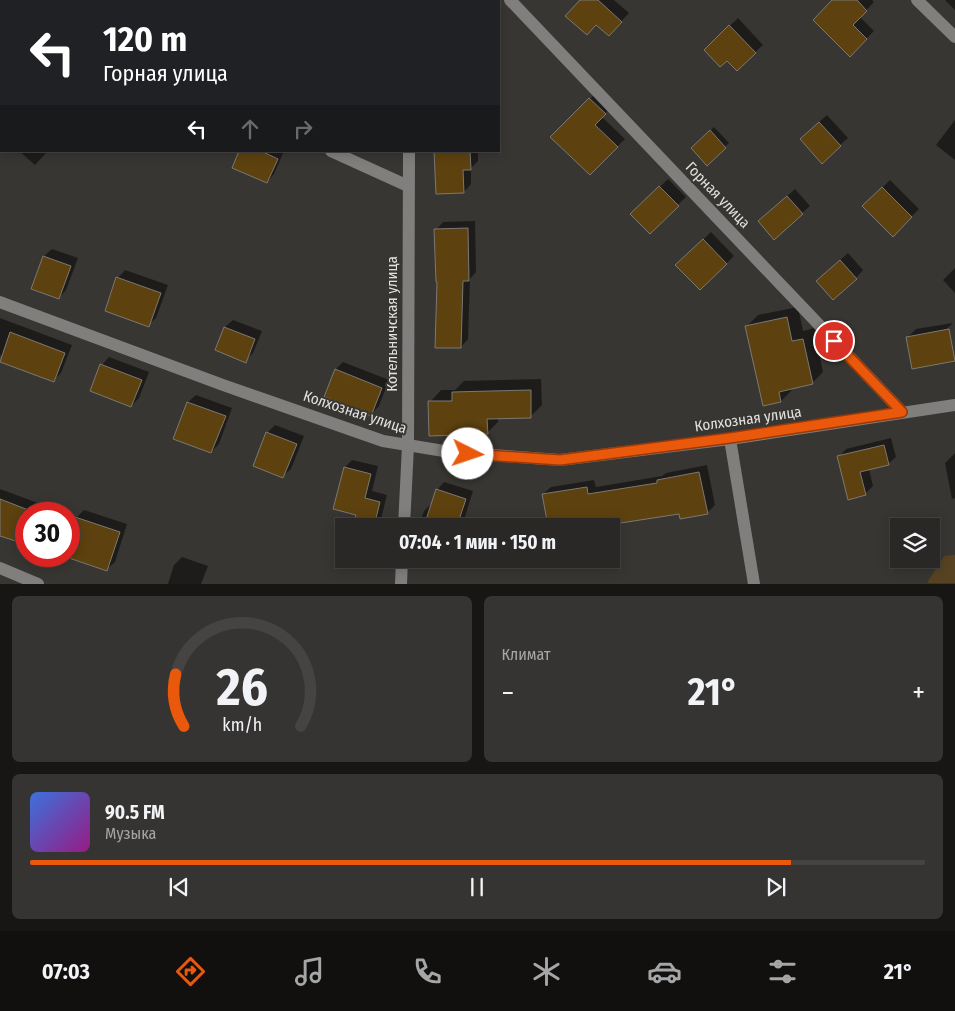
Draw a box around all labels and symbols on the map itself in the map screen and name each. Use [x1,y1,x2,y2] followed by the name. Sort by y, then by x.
[682,158,754,232] street label: Горная улица
[383,256,401,392] street label: Котельничская улица
[813,320,855,362] pin
[301,387,409,437] street label: Колхозная улица
[693,403,803,435] street label: Колхозная улица
[441,427,493,479] position arrow
[15,502,80,567] speed limit sign: 30

